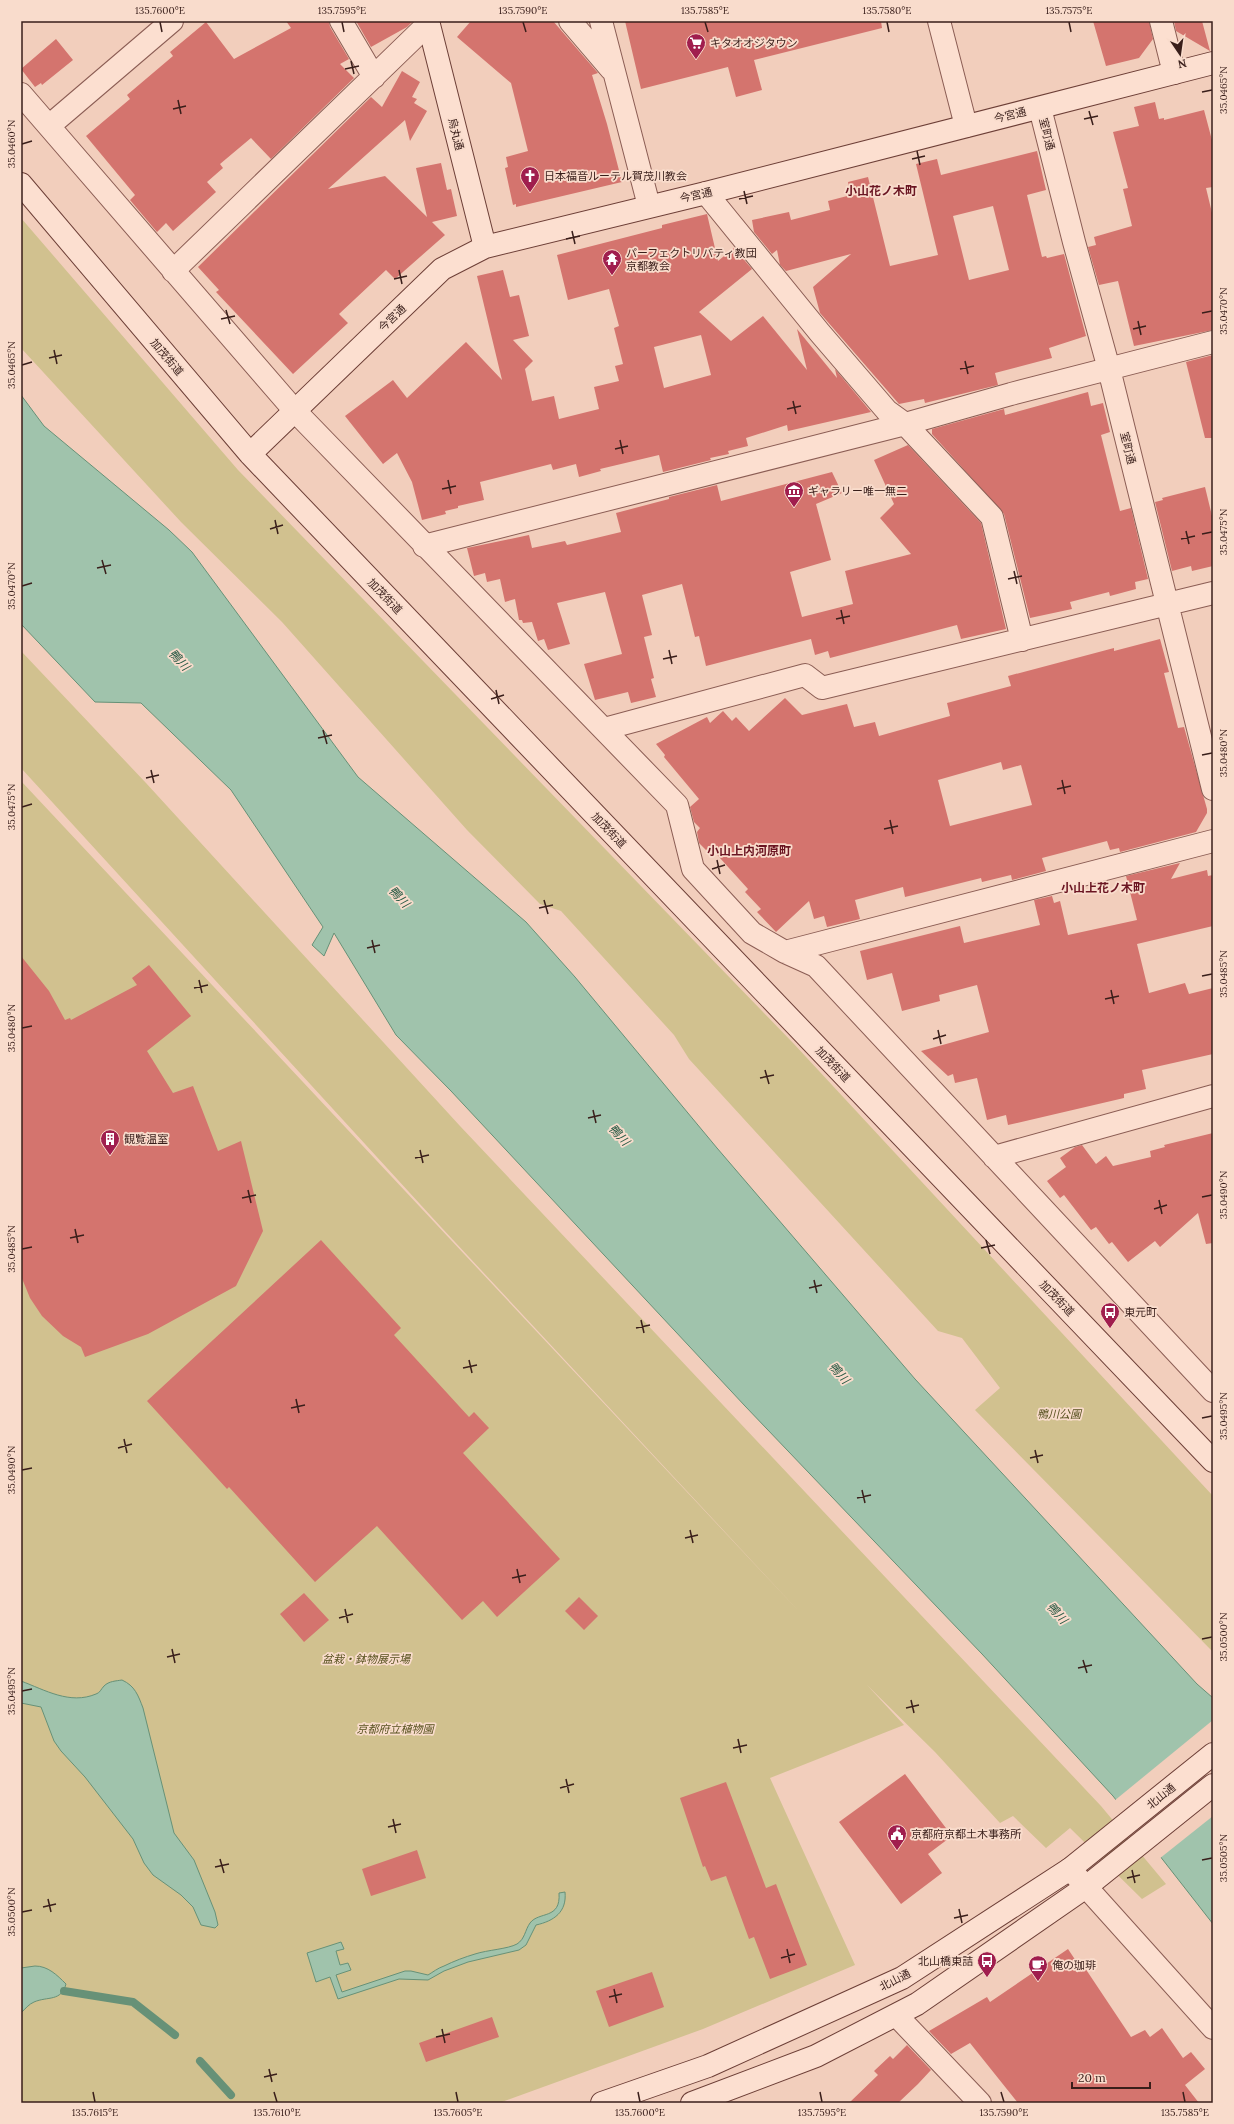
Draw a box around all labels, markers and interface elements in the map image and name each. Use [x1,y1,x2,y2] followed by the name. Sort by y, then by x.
[135,4,185,17] text: 135.7600°E
[318,4,366,17] text: 135.7595°E
[498,4,548,17] text: 135.7590°E
[681,4,729,17] text: 135.7585°E
[863,4,911,17] text: 135.7580°E
[1045,4,1093,17] text: 135.7575°E
[685,32,707,60] supermarket icon: キタオオジタウン
[1160,34,1200,74] north arrow
[710,36,798,50] place label: キタオオジタウン
[1176,56,1188,72] text: N
[1217,66,1230,114] text: 35.0465°N
[992,104,1028,126] street label: 今宮通
[445,116,467,152] street label: 烏丸通
[1036,116,1058,152] street label: 室町通
[5,119,18,168] text: 35.0460°N
[519,165,541,193] church icon: 日本福音ルーテル賀茂川教会
[544,169,687,183] place label: 日本福音ルーテル賀茂川教会
[845,183,917,198] district label: 小山花ノ木町
[678,184,714,206] street label: 今宮通
[626,246,757,273] place label: パーフェクトリバティ教団 京都教会
[601,248,623,276] temple icon: パーフェクトリバティ教団 京都教会
[1217,287,1230,335] text: 35.0470°N
[375,302,409,334] street label: 今宮通
[147,336,187,378] street label: 加茂街道
[5,341,18,389] text: 35.0465°N
[1117,430,1139,466] street label: 室町通
[783,480,805,508] museum icon: ギャラリー唯一無二
[808,484,907,498] place label: ギャラリー唯一無二
[1217,508,1230,555] text: 35.0475°N
[5,562,18,610] text: 35.0470°N
[365,575,405,617] street label: 加茂街道
[166,646,194,675] water label: 鴨川
[1217,728,1230,777] text: 35.0480°N
[5,783,18,830] text: 35.0475°N
[589,809,629,851] street label: 加茂街道
[707,843,791,858] district label: 小山上内河原町
[1061,880,1145,895] district label: 小山上花ノ木町
[386,883,414,912] water label: 鴨川
[1217,950,1230,998] text: 35.0485°N
[5,1003,18,1052] text: 35.0480°N
[813,1043,853,1085] street label: 加茂街道
[606,1121,634,1150] water label: 鴨川
[99,1128,121,1156] building icon: 観覧温室
[124,1132,168,1146] place label: 観覧温室
[1217,1170,1230,1219] text: 35.0490°N
[5,1225,18,1273] text: 35.0485°N
[1037,1277,1077,1319] street label: 加茂街道
[1099,1301,1121,1329] bus stop icon: 東元町
[1124,1305,1157,1319] place label: 東元町
[826,1359,854,1388] water label: 鴨川
[1217,1392,1230,1440] text: 35.0495°N
[1037,1407,1083,1421] park label: 鴨川公園
[5,1445,18,1494] text: 35.0490°N
[1044,1599,1072,1628] water label: 鴨川
[1217,1612,1230,1662] text: 35.0500°N
[322,1652,412,1666] park label: 盆栽・鉢物展示場
[5,1667,18,1715] text: 35.0495°N
[357,1722,435,1736] park label: 京都府立植物園
[1144,1780,1178,1812] street label: 北山通
[886,1823,908,1851] public building icon: 京都府京都土木事務所
[911,1827,1022,1841] place label: 京都府京都土木事務所
[1217,1833,1230,1882] text: 35.0505°N
[5,1887,18,1937] text: 35.0500°N
[976,1950,998,1978] bus stop icon: 北山橋東詰
[918,1954,973,1968] place label: 北山橋東詰
[1027,1954,1049,1982] cafe icon: 俺の珈琲
[1052,1958,1096,1972] place label: 俺の珈琲
[877,1966,913,1994] street label: 北山通
[1072,2064,1150,2090] scale bar
[1078,2070,1106,2085] text: 20 m
[72,2106,118,2119] text: 135.7615°E
[253,2106,301,2119] text: 135.7610°E
[433,2106,483,2119] text: 135.7605°E
[615,2106,665,2119] text: 135.7600°E
[798,2106,846,2119] text: 135.7595°E
[979,2106,1029,2119] text: 135.7590°E
[1161,2106,1209,2119] text: 135.7585°E

